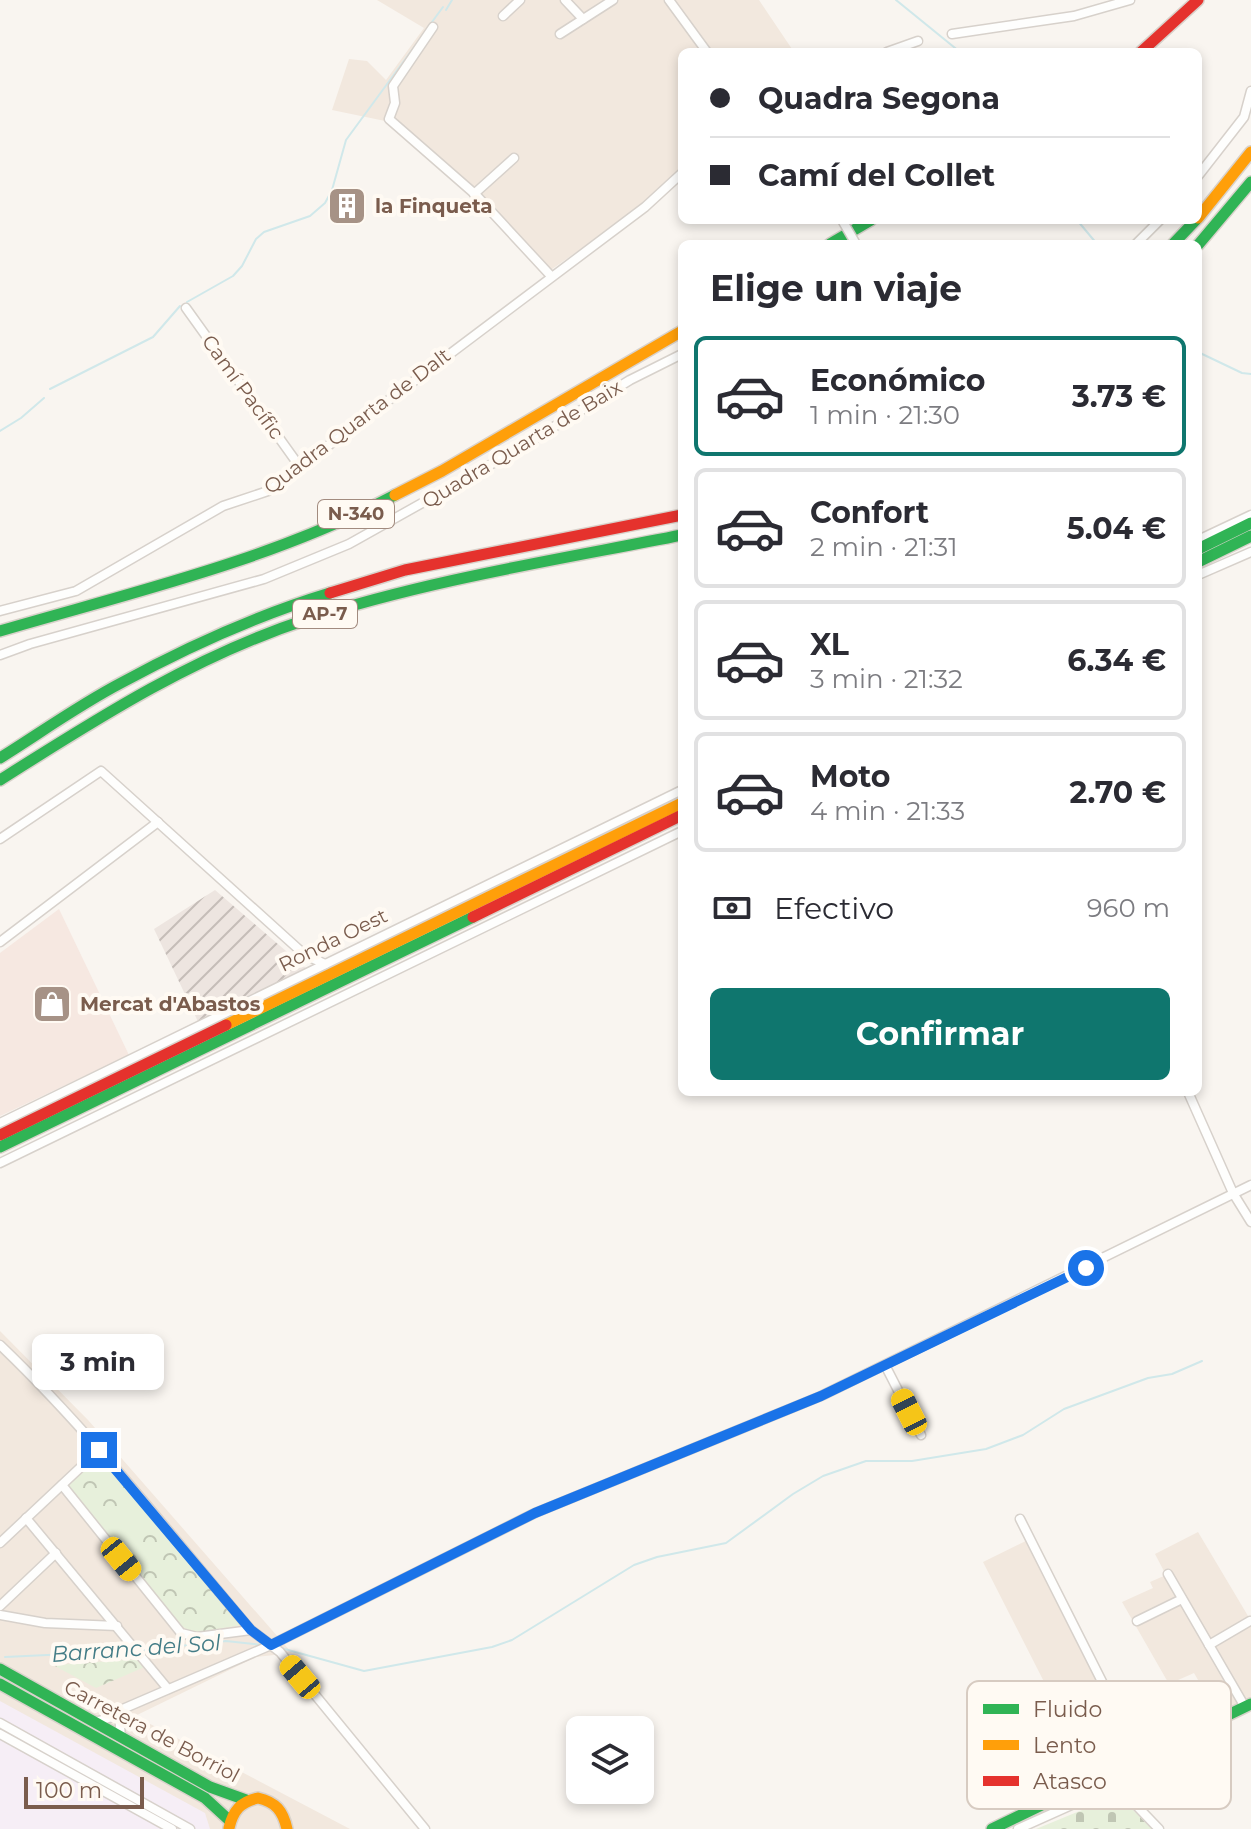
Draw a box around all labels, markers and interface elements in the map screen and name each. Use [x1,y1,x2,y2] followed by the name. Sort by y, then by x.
[758,80,1000,117] text: Quadra Segona
[758,157,995,194] text: Camí del Collet
[326,185,368,227] building icon: la Finqueta
[375,194,493,218] place label: la Finqueta
[710,266,962,310] text: Elige un viaje
[197,330,289,444] street label: Camí Pacífic
[259,343,455,499] street label: Quadra Quarta de Dalt
[714,360,786,432] icon: car
[810,362,985,399] text: Económico
[418,375,626,513] street label: Quadra Quarta de Baix
[1072,378,1166,415] text: 3.73 €
[810,399,960,431] text: 1 min · 21:30
[714,492,786,564] icon: car
[810,494,929,531] text: Confort
[318,500,394,528] road number: N-340
[1067,510,1166,547] text: 5.04 €
[810,531,958,563] text: 2 min · 21:31
[293,600,357,628] road number: AP-7
[714,624,786,696] icon: car
[810,626,849,663] text: XL
[1067,642,1166,679] text: 6.34 €
[810,663,963,695] text: 3 min · 21:32
[714,756,786,828] icon: car
[810,758,891,795] text: Moto
[1069,774,1166,811] text: 2.70 €
[810,795,965,827] text: 4 min · 21:33
[710,886,754,930] icon: cash
[774,890,894,927] text: Efectivo
[1087,892,1170,924] text: 960 m
[275,903,391,977] street label: Ronda Oest
[31,983,73,1025] shop icon: Mercat d'Abastos
[710,988,1170,1080] button: Confirmar
[80,992,261,1016] place label: Mercat d'Abastos
[1068,1250,1104,1286] route start
[33,1334,165,1390] callout: 3 min
[60,1346,136,1378] text: 3 min
[887,1385,931,1439] car
[81,1432,117,1468] route end
[97,1533,145,1585] car
[50,1629,222,1668] water label: Barranc del Sol
[275,1651,325,1703] car
[60,1675,244,1787] street label: Carretera de Borriol
[967,1681,1231,1809] legend
[1033,1696,1102,1723] text: Fluido
[566,1716,654,1804] map controls
[566,1716,654,1804] button: layers
[1033,1732,1096,1759] text: Lento
[1033,1768,1107,1795] text: Atasco
[24,1773,144,1809] scale bar
[36,1777,102,1804] text: 100 m

